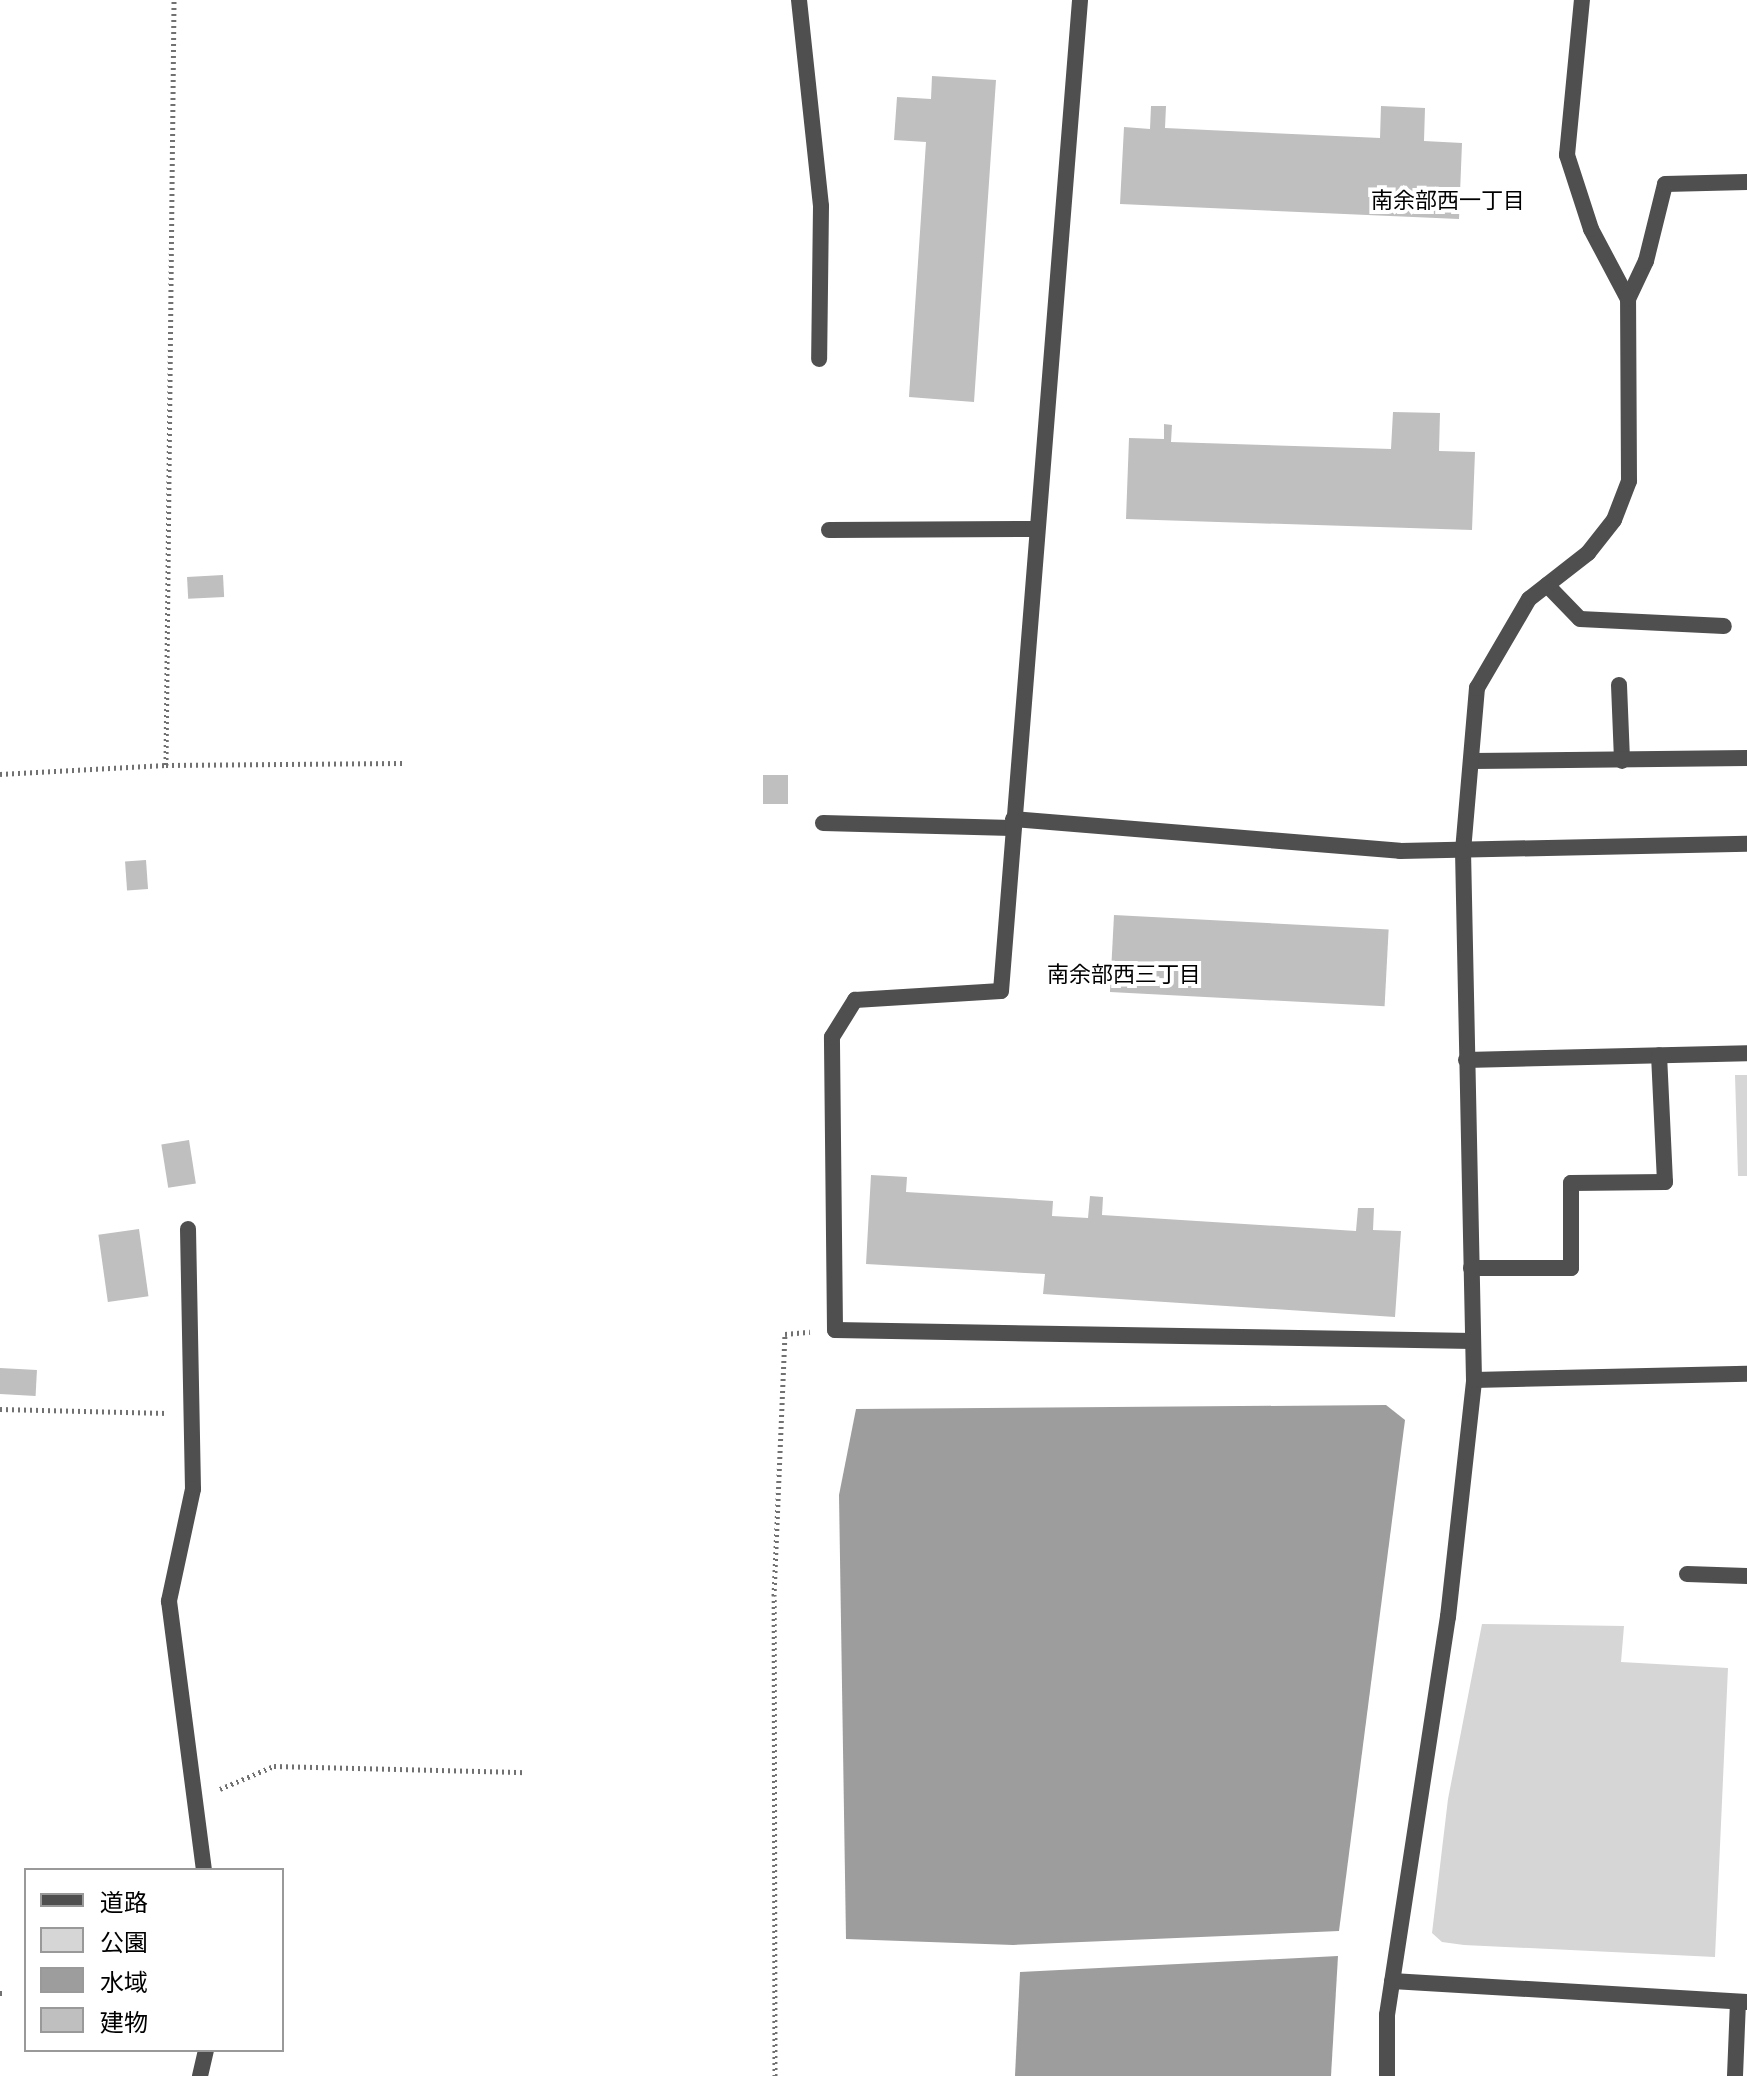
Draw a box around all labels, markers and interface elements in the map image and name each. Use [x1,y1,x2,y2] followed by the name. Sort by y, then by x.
[1371,187,1525,213] district label: 南余部西一丁目
[1047,961,1201,987] district label: 南余部西三丁目
[24,1868,284,2052] legend
[100,1889,148,1916] text: 道路
[100,1929,148,1956] text: 公園
[100,1969,148,1996] text: 水域
[100,2009,148,2036] text: 建物

